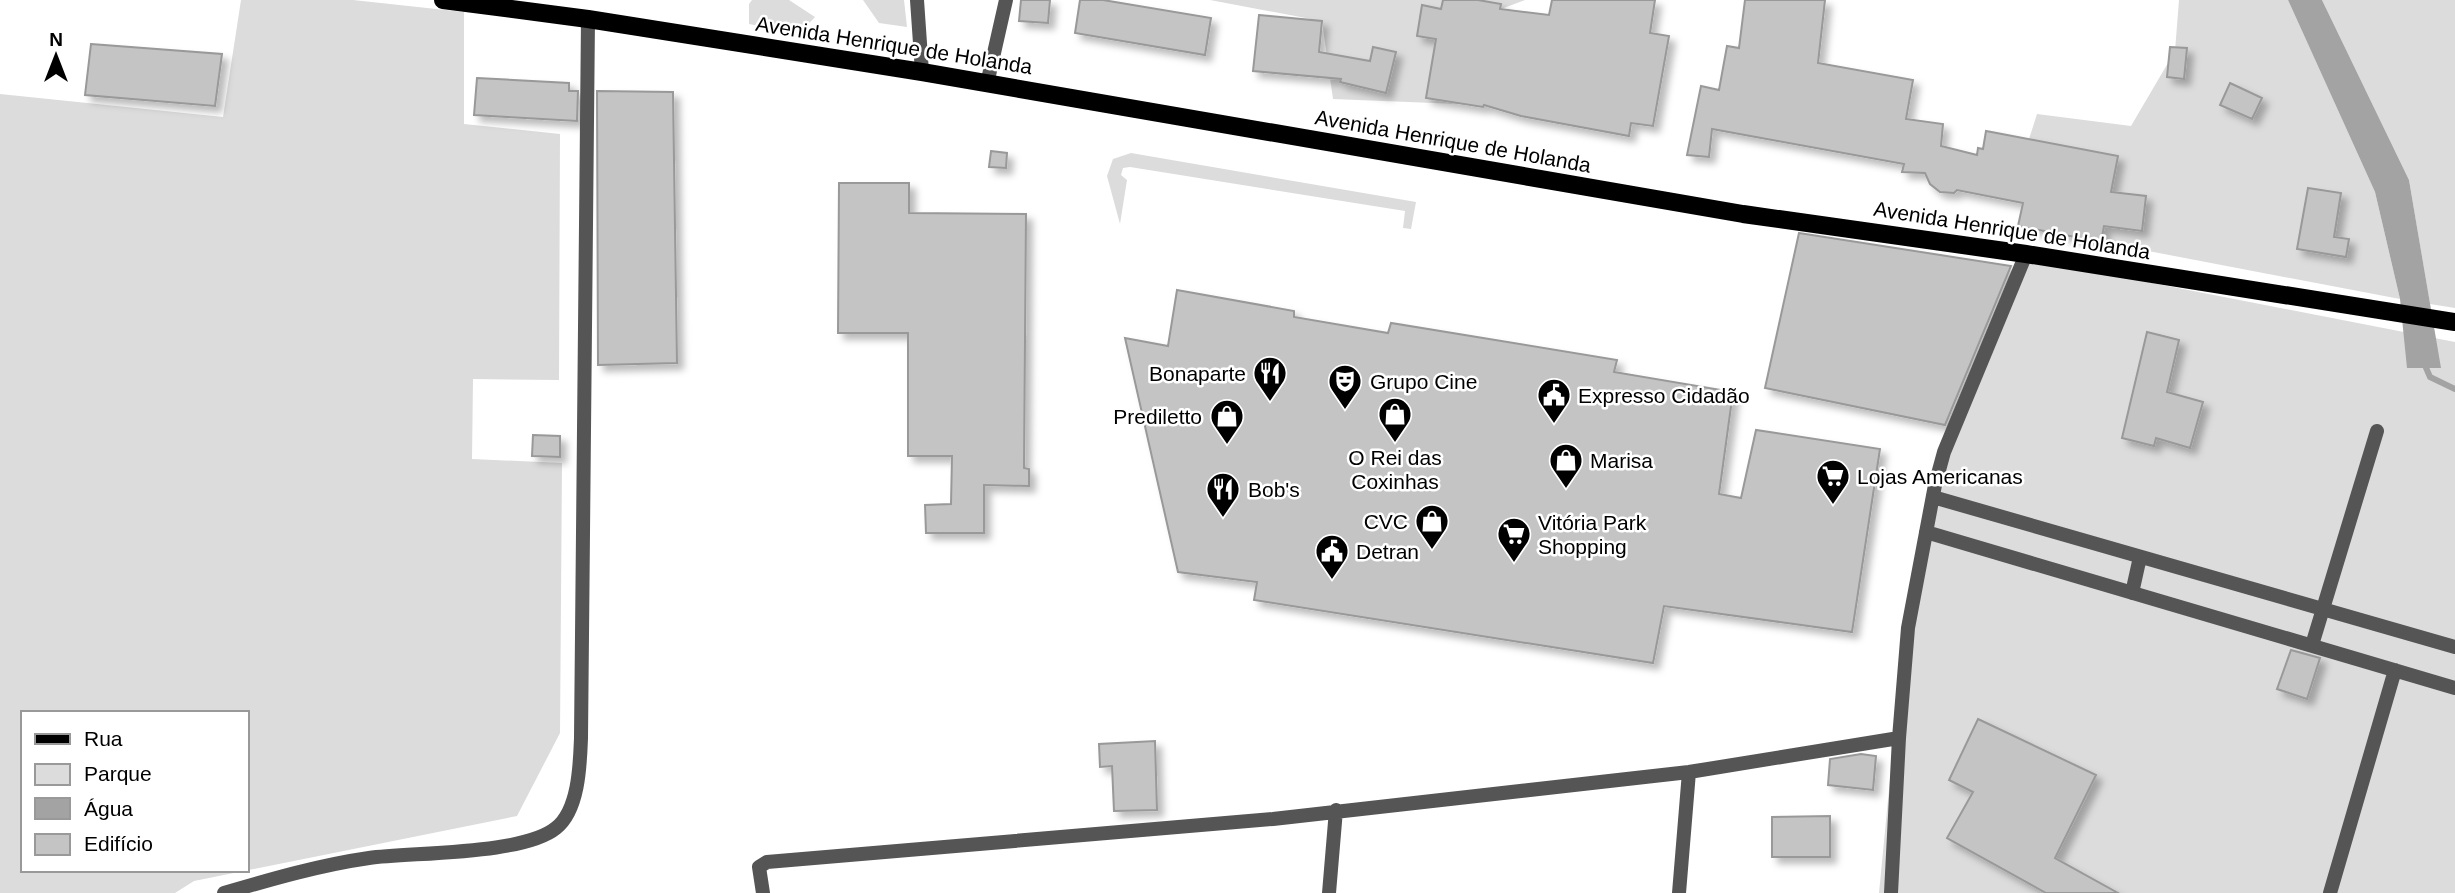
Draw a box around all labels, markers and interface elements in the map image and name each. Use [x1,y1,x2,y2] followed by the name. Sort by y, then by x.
[754,12,1034,78] street label: Avenida Henrique de Holanda
[21,21,91,91] north arrow
[49,29,63,50] text: N
[1313,105,1593,177] street label: Avenida Henrique de Holanda
[1872,197,2152,263] street label: Avenida Henrique de Holanda
[1251,354,1289,403] restaurant icon: Bonaparte
[1149,362,1246,385] place label: Bonaparte
[1326,362,1364,411] theatre icon: Grupo Cine
[1370,370,1477,393] place label: Grupo Cine
[1535,376,1573,425] public building icon: Expresso Cidadão
[1578,384,1750,407] place label: Expresso Cidadão
[1376,395,1414,444] shop icon: O Rei das Coxinhas
[1208,397,1246,446] shop icon: Prediletto
[1113,405,1202,428] place label: Prediletto
[1547,441,1585,490] shop icon: Marisa
[1348,446,1442,493] place label: O Rei das Coxinhas
[1590,449,1653,472] place label: Marisa
[1814,457,1852,506] supermarket icon: Lojas Americanas
[1857,465,2023,488] place label: Lojas Americanas
[1204,470,1242,519] restaurant icon: Bob's
[1248,478,1300,501] place label: Bob's
[1413,502,1451,551] shop icon: CVC
[1364,510,1408,533] place label: CVC
[1538,511,1647,558] place label: Vitória Park Shopping
[1495,515,1533,564] supermarket icon: Vitória Park Shopping
[1313,532,1351,581] public building icon: Detran
[1356,540,1419,563] place label: Detran
[21,711,248,872] legend
[84,727,123,750] text: Rua
[84,762,152,785] text: Parque
[84,797,133,820] text: Água
[84,832,153,855] text: Edifício

